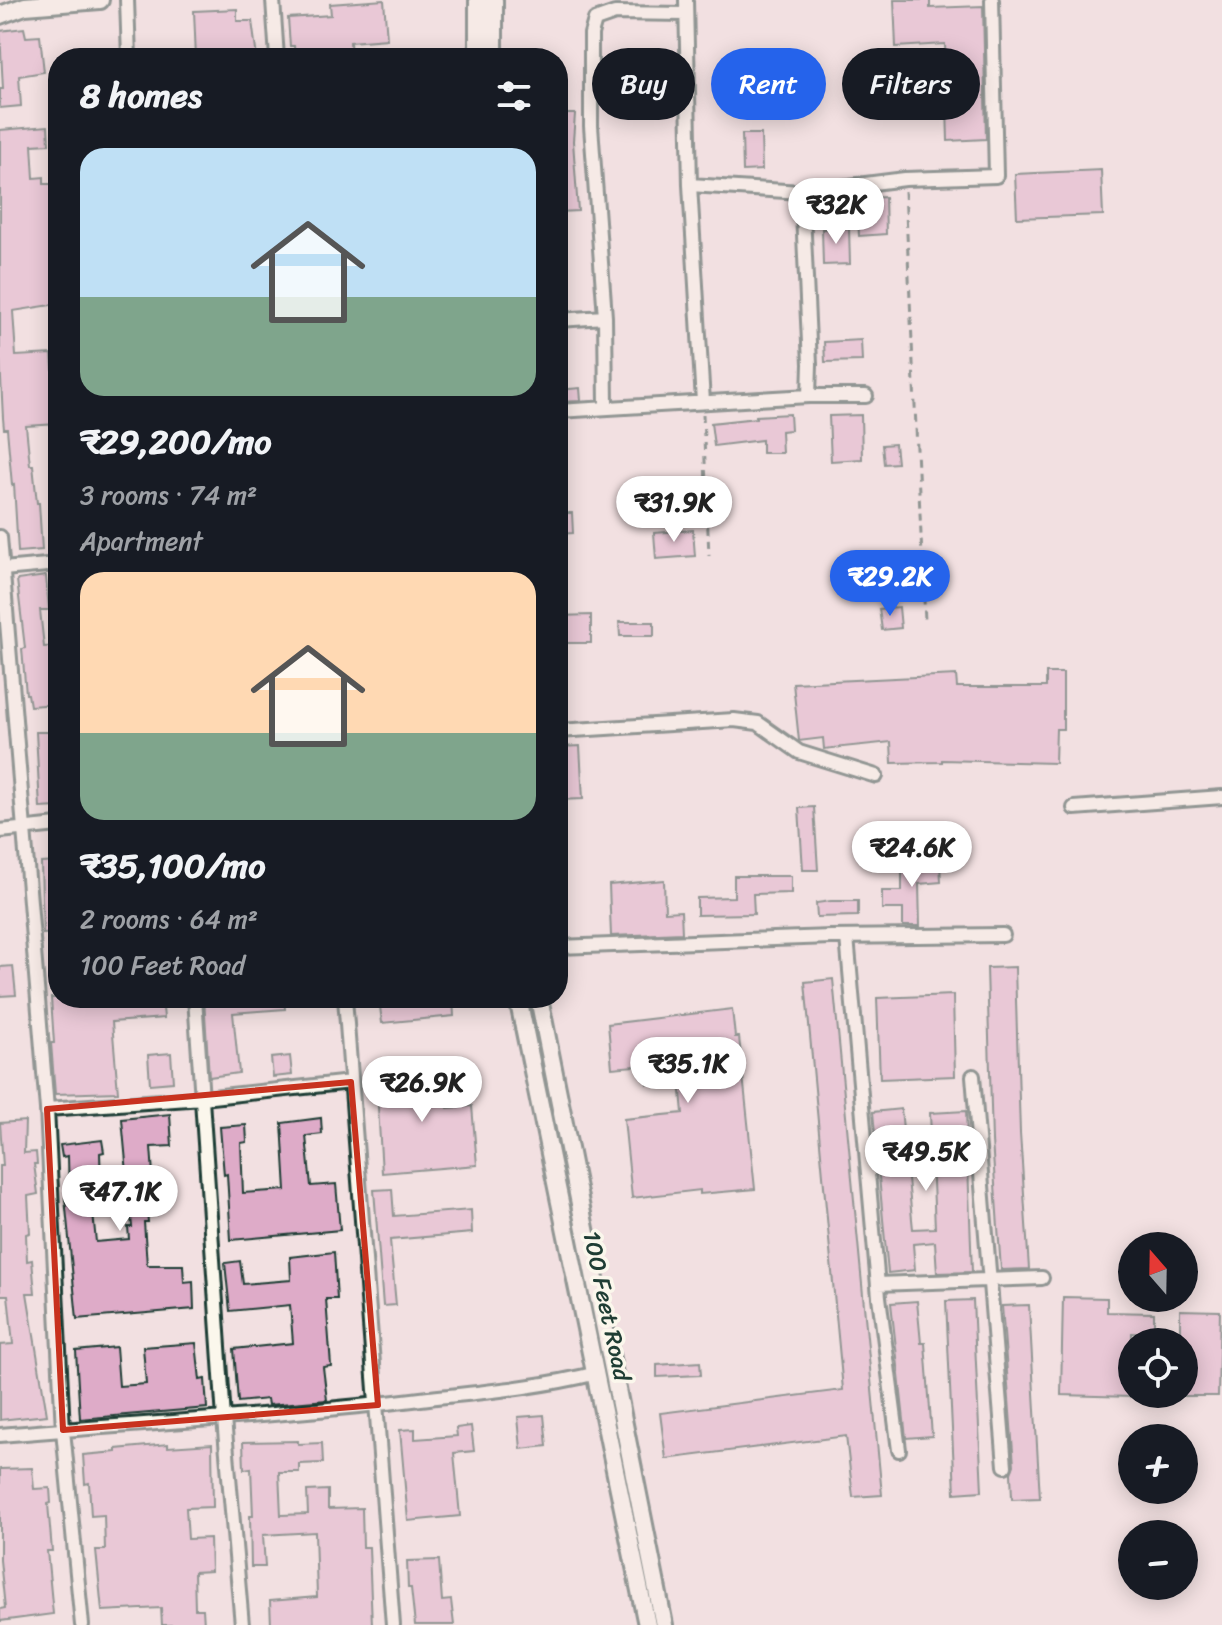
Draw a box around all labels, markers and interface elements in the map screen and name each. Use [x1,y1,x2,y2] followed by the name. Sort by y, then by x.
[592,48,695,120] chip: Buy
[711,48,826,120] chip: Rent
[842,48,980,120] chip: Filters
[80,66,202,126] text: 8 homes
[492,74,536,118] icon: filters
[789,178,883,246] pin: ₹32K
[806,181,866,227] text: ₹32K
[236,200,380,344] icon: home
[80,412,272,472] text: ₹29,200/mo
[80,472,257,518] text: 3 rooms · 74 m²
[609,476,739,544] pin: ₹31.9K
[634,479,714,525] text: ₹31.9K
[80,518,203,564] text: Apartment
[825,550,955,618] pin: ₹29.2K
[848,553,932,599] text: ₹29.2K
[236,624,380,768] icon: home
[847,821,977,889] pin: ₹24.6K
[870,824,954,870] text: ₹24.6K
[80,836,265,896] text: ₹35,100/mo
[80,896,258,942] text: 2 rooms · 64 m²
[80,942,245,988] text: 100 Feet Road
[623,1037,753,1105] pin: ₹35.1K
[648,1040,728,1086] text: ₹35.1K
[357,1056,487,1124] pin: ₹26.9K
[380,1059,464,1105] text: ₹26.9K
[861,1125,991,1193] pin: ₹49.5K
[883,1128,969,1174] text: ₹49.5K
[55,1165,185,1233] pin: ₹47.1K
[80,1168,160,1214] text: ₹47.1K
[571,1227,644,1386] street label: 100 Feet Road
[1118,1232,1198,1312] north arrow
[1118,1232,1198,1600] map controls
[1118,1328,1198,1408] button: locate
[1118,1424,1198,1504] button: +
[1118,1520,1198,1600] button: −

